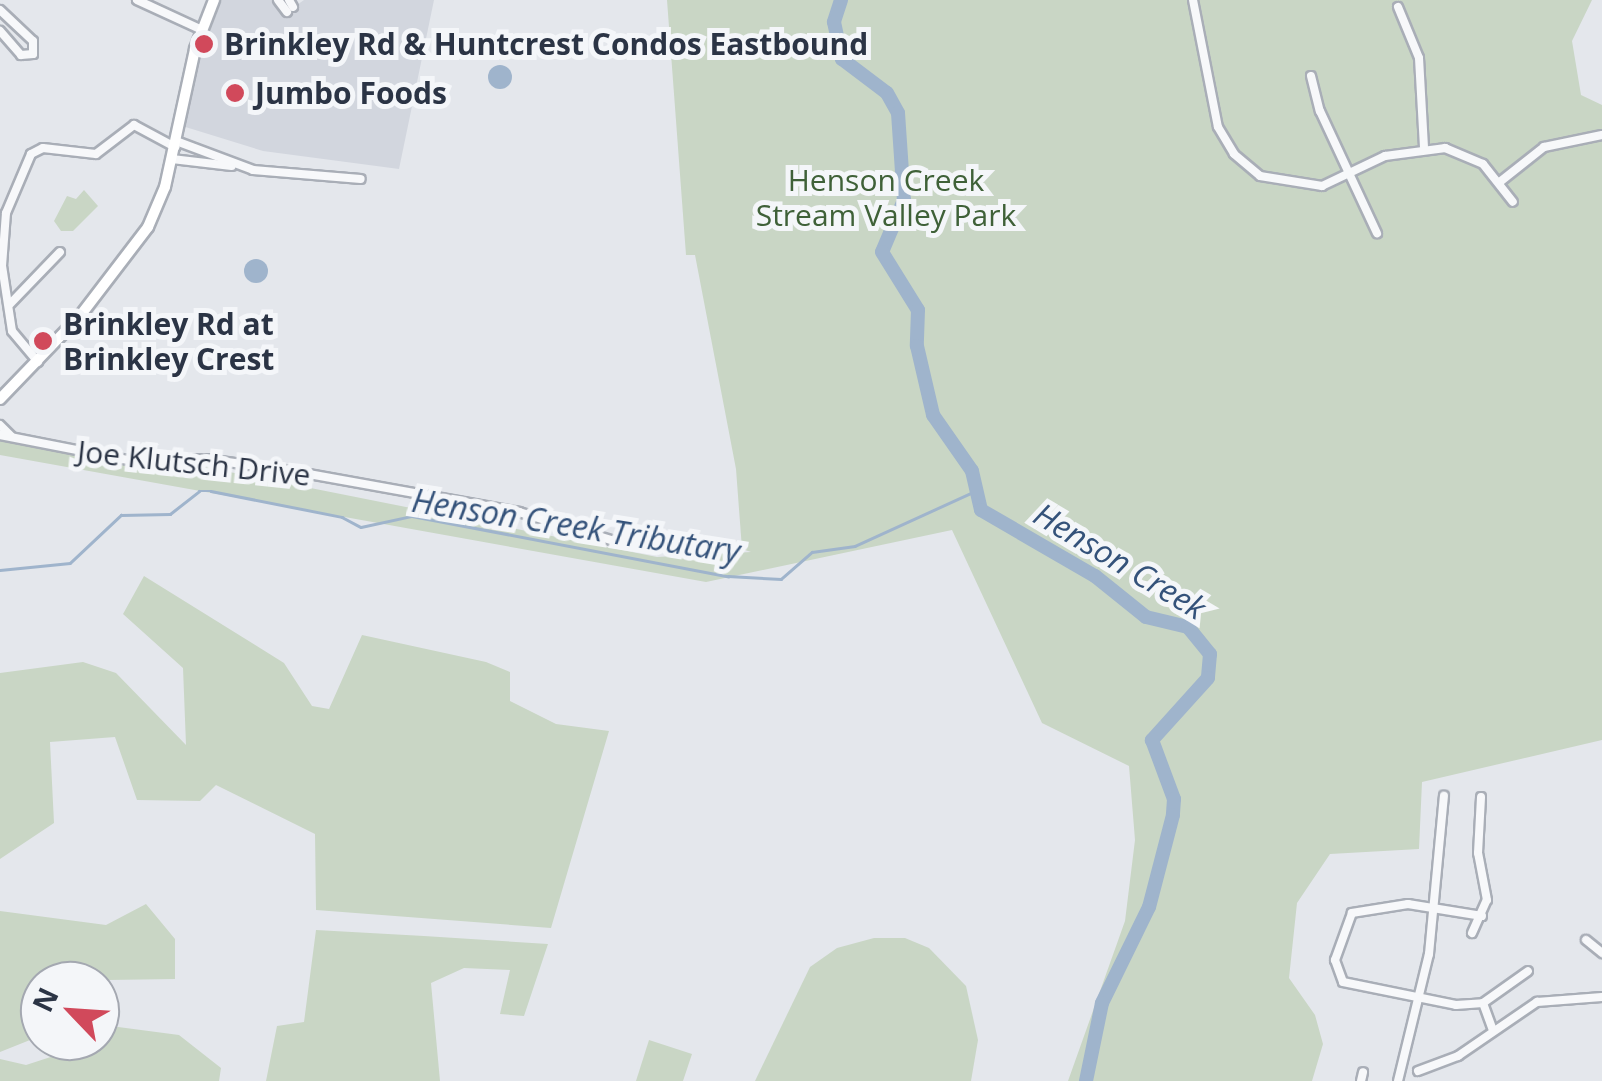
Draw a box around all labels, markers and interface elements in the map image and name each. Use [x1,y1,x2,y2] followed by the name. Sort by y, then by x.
[224,26,868,62] place label: Brinkley Rd & Huntcrest Condos Eastbound
[193,33,215,55] marker: Brinkley Rd & Huntcrest Condos Eastbound
[255,75,447,111] place label: Jumbo Foods
[224,82,246,104] marker: Jumbo Foods
[756,162,1016,232] park label: Henson Creek Stream Valley Park
[63,306,274,376] place label: Brinkley Rd at Brinkley Crest
[32,330,54,352] marker: Brinkley Rd at Brinkley Crest
[76,433,312,493] street label: Joe Klutsch Drive
[409,481,743,571] water label: Henson Creek Tributary
[1027,495,1213,627] water label: Henson Creek
[20,961,120,1061] north arrow
[23,981,67,1018] text: N

